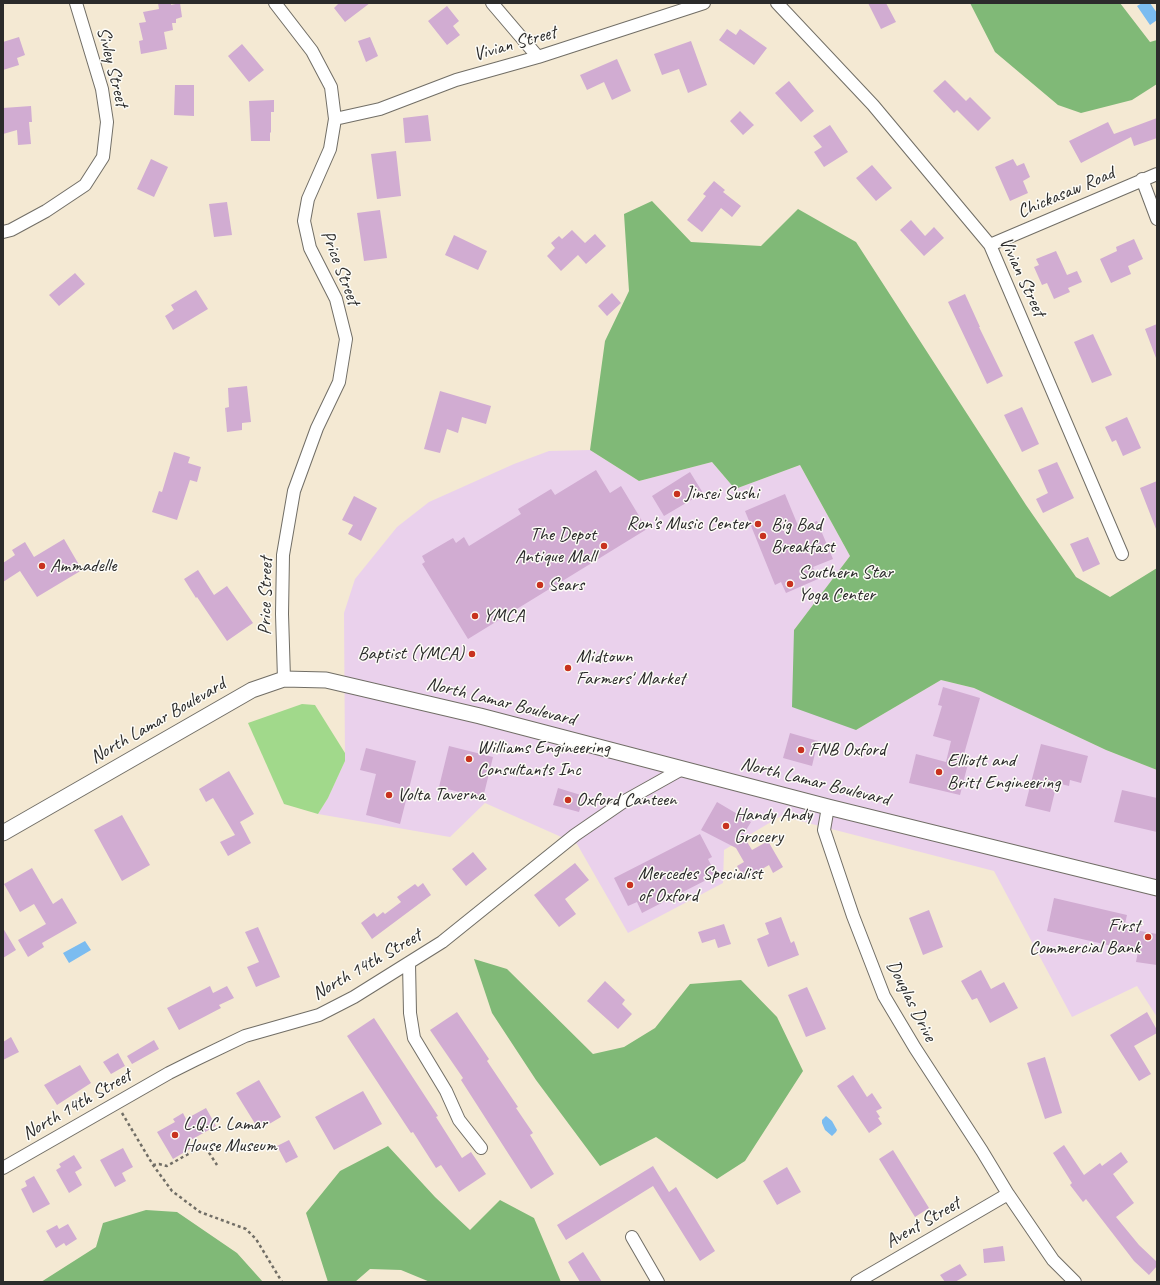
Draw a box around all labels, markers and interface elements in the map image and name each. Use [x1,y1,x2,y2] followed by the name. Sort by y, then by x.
[471,21,559,67] street label: Vivian Street
[91,25,133,109] street label: Sivley Street
[1014,162,1118,224] street label: Chickasaw Road
[315,227,365,309] street label: Price Street
[994,234,1050,320] street label: Vivian Street
[685,483,758,505] place label: Jinsei Sushi
[672,489,682,499] marker: Jinsei Sushi
[627,513,750,535] place label: Ron's Music Center
[771,514,835,558] place label: Big Bad Breakfast
[753,519,763,529] marker: Ron's Music Center
[515,524,596,568] place label: The Depot Antique Mall
[758,531,768,541] marker: Big Bad Breakfast
[599,541,609,551] marker: The Depot Antique Mall
[50,555,116,577] place label: Ammadelle
[254,557,278,635] street label: Price Street
[37,561,47,571] marker: Ammadelle
[798,562,893,606] place label: Southern Star Yoga Center
[548,574,584,596] place label: Sears
[785,579,795,589] marker: Southern Star Yoga Center
[535,580,545,590] marker: Sears
[483,605,524,627] place label: YMCA
[470,611,480,621] marker: YMCA
[358,643,464,665] place label: Baptist (YMCA)
[576,646,685,690] place label: Midtown Farmers' Market
[467,649,477,659] marker: Baptist (YMCA)
[563,663,573,673] marker: Midtown Farmers' Market
[424,672,578,732] street label: North Lamar Boulevard
[86,673,230,769] street label: North Lamar Boulevard
[477,737,610,781] place label: Williams Engineering Consultants Inc
[809,739,886,761] place label: FNB Oxford
[796,745,806,755] marker: FNB Oxford
[947,750,1060,794] place label: Elliott and Britt Engineering
[738,752,892,812] street label: North Lamar Boulevard
[464,754,474,764] marker: Williams Engineering Consultants Inc
[934,767,944,777] marker: Elliott and Britt Engineering
[397,784,485,806] place label: Volta Taverna
[576,789,677,811] place label: Oxford Canteen
[384,790,394,800] marker: Volta Taverna
[563,795,573,805] marker: Oxford Canteen
[734,804,812,848] place label: Handy Andy Grocery
[721,821,731,831] marker: Handy Andy Grocery
[638,863,762,907] place label: Mercedes Specialist of Oxford
[625,880,635,890] marker: Mercedes Specialist of Oxford
[1029,915,1140,959] place label: First Commercial Bank
[308,925,426,1005] street label: North 14th Street
[1143,932,1153,942] marker: First Commercial Bank
[881,957,941,1045] street label: Douglas Drive
[18,1065,136,1145] street label: North 14th Street
[183,1113,277,1157] place label: L.Q.C. Lamar House Museum
[170,1130,180,1140] marker: L.Q.C. Lamar House Museum
[881,1192,965,1254] street label: Avent Street

